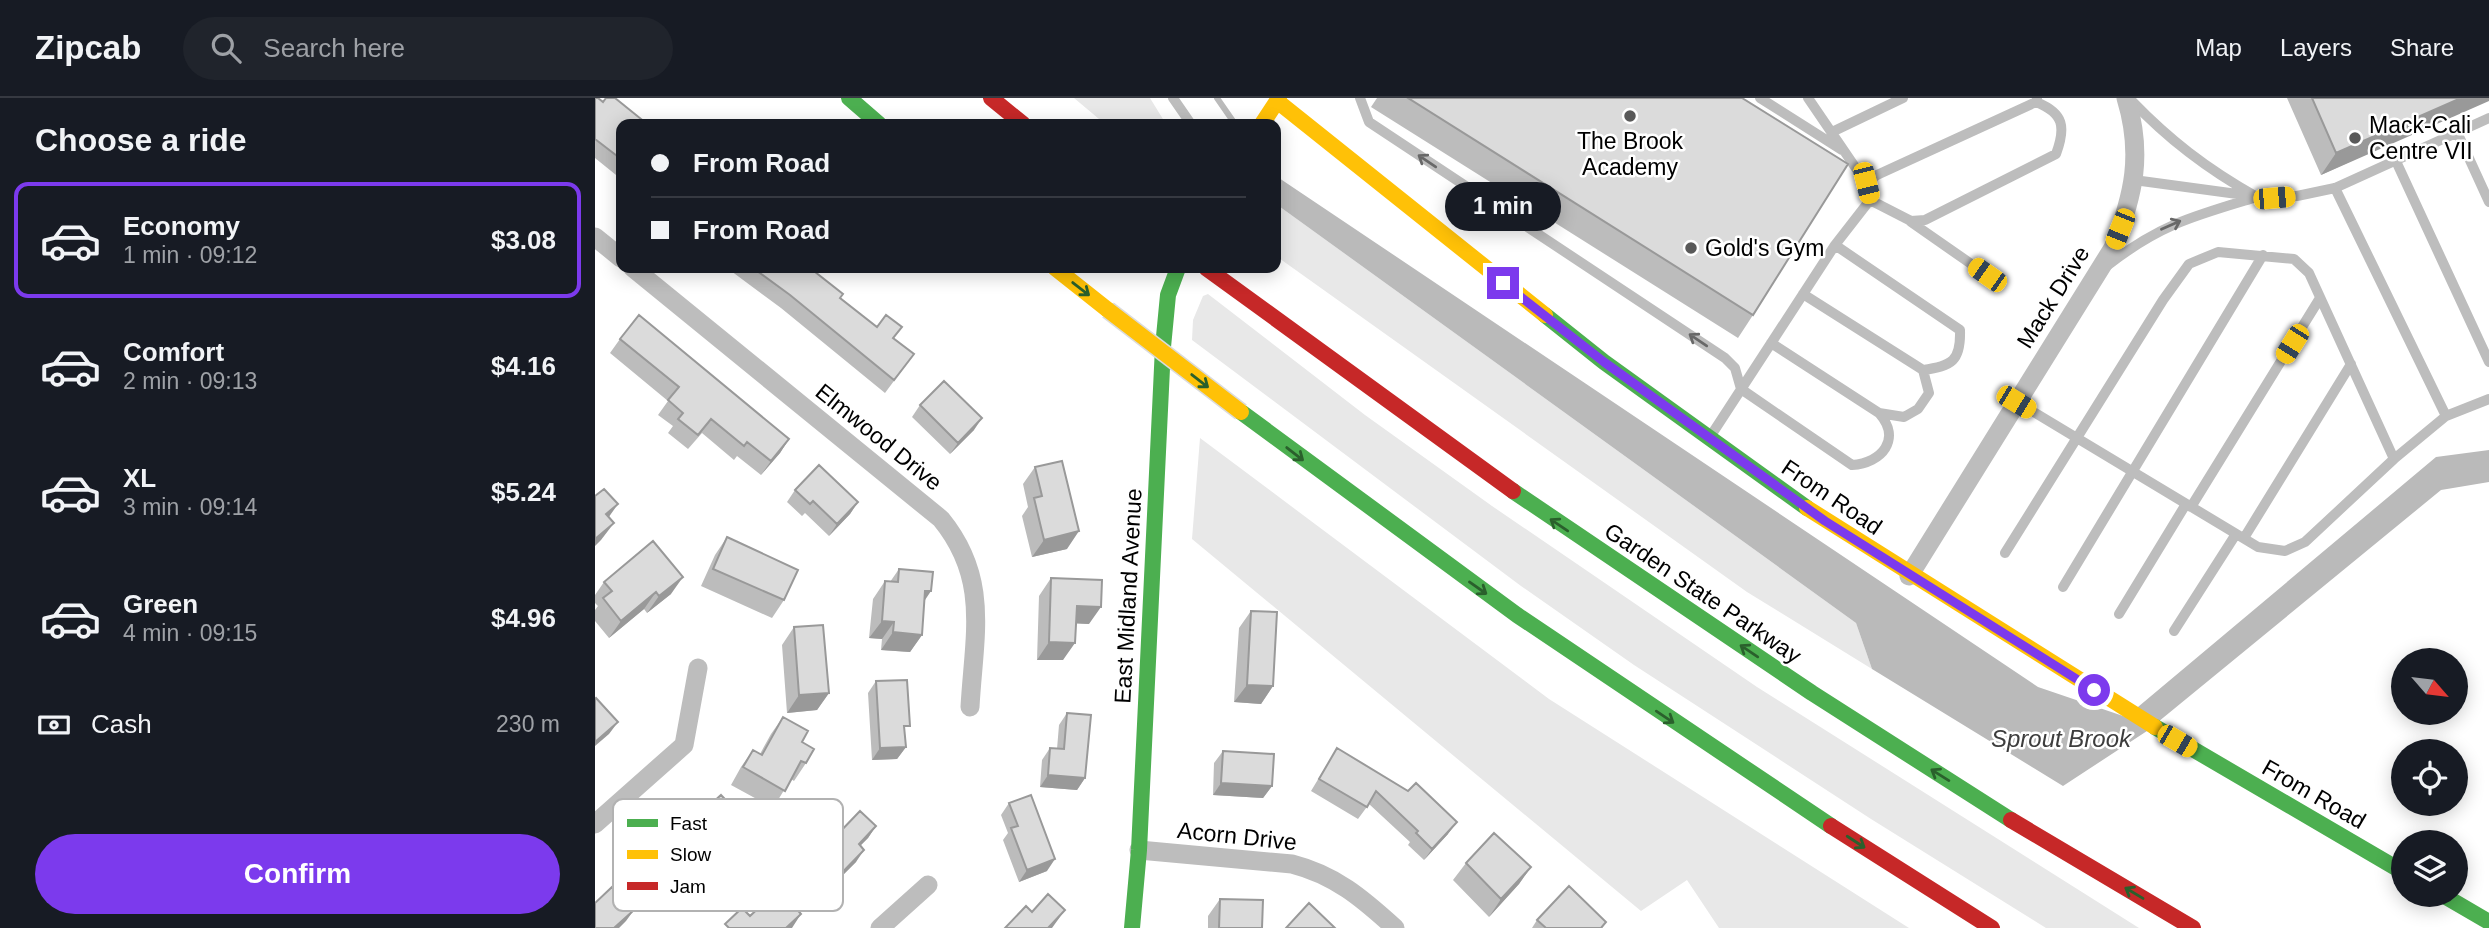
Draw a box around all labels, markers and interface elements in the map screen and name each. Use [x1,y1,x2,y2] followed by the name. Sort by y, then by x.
[183,17,673,80] search box
[35,29,141,66] text: Zipcab
[207,29,245,67] icon: search
[263,33,405,63] text: Search here
[2195,34,2242,61] text: Map
[2280,34,2352,61] text: Layers
[2390,34,2454,61] text: Share
[1622,108,1638,124] marker: The Brook Academy
[2369,112,2473,164] place label: Mack-Cali Centre VII
[35,122,247,158] text: Choose a ride
[1577,128,1684,180] place label: The Brook Academy
[2347,130,2363,146] marker: Mack-Cali Centre VII
[693,148,830,178] text: From Road
[1418,153,1437,168] one-way arrow
[1851,160,1882,206] car
[1445,181,1561,230] callout: 1 min
[2253,186,2296,210] car
[1473,193,1533,219] text: 1 min
[2103,206,2138,252] car
[39,209,102,272] icon: car
[123,211,240,241] text: Economy
[693,215,830,245] text: From Road
[2159,218,2181,231] one-way arrow
[491,225,556,255] text: $3.08
[1705,235,1824,261] place label: Gold's Gym
[1683,240,1699,256] marker: Gold's Gym
[2012,241,2094,353] street label: Mack Drive
[123,242,257,268] text: 1 min · 09:12
[1964,254,2011,296] car
[1487,267,1519,299] route end
[1072,281,1090,296] one-way arrow
[2272,321,2313,367] car
[1689,333,1709,347] one-way arrow
[39,335,102,398] icon: car
[123,337,224,367] text: Comfort
[491,351,556,381] text: $4.16
[123,368,257,394] text: 2 min · 09:13
[1191,374,1209,389] one-way arrow
[811,378,947,496] street label: Elmwood Drive
[1993,382,2040,422] car
[1285,446,1303,461] one-way arrow
[1777,454,1887,540] street label: From Road
[39,461,102,524] icon: car
[123,463,156,493] text: XL
[491,477,556,507] text: $5.24
[1109,488,1147,704] street label: East Midland Avenue
[123,494,257,520] text: 3 min · 09:14
[1550,518,1570,532] one-way arrow
[1600,518,1807,669] street label: Garden State Parkway
[1468,581,1487,596] one-way arrow
[39,587,102,650] icon: car
[123,589,198,619] text: Green
[491,603,556,633] text: $4.96
[123,620,257,646] text: 4 min · 09:15
[1740,644,1759,658] one-way arrow
[2391,648,2467,724] north arrow
[2391,648,2468,907] map controls
[2078,674,2110,706] route start
[35,706,73,744] icon: cash
[91,709,152,739] text: Cash
[1655,710,1674,725] one-way arrow
[496,711,560,737] text: 230 m
[2154,721,2201,761] car
[1991,725,2133,752] water label: Sprout Brook
[2391,739,2468,816] button: locate
[2258,754,2370,834] street label: From Road
[1930,767,1950,781] one-way arrow
[613,799,843,911] legend
[670,813,708,834] text: Fast
[1176,817,1298,855] street label: Acorn Drive
[2391,830,2468,907] button: layers
[35,834,560,914] button: Confirm
[1845,835,1865,849] one-way arrow
[670,844,711,865] text: Slow
[670,876,706,897] text: Jam
[2124,886,2144,900] one-way arrow

